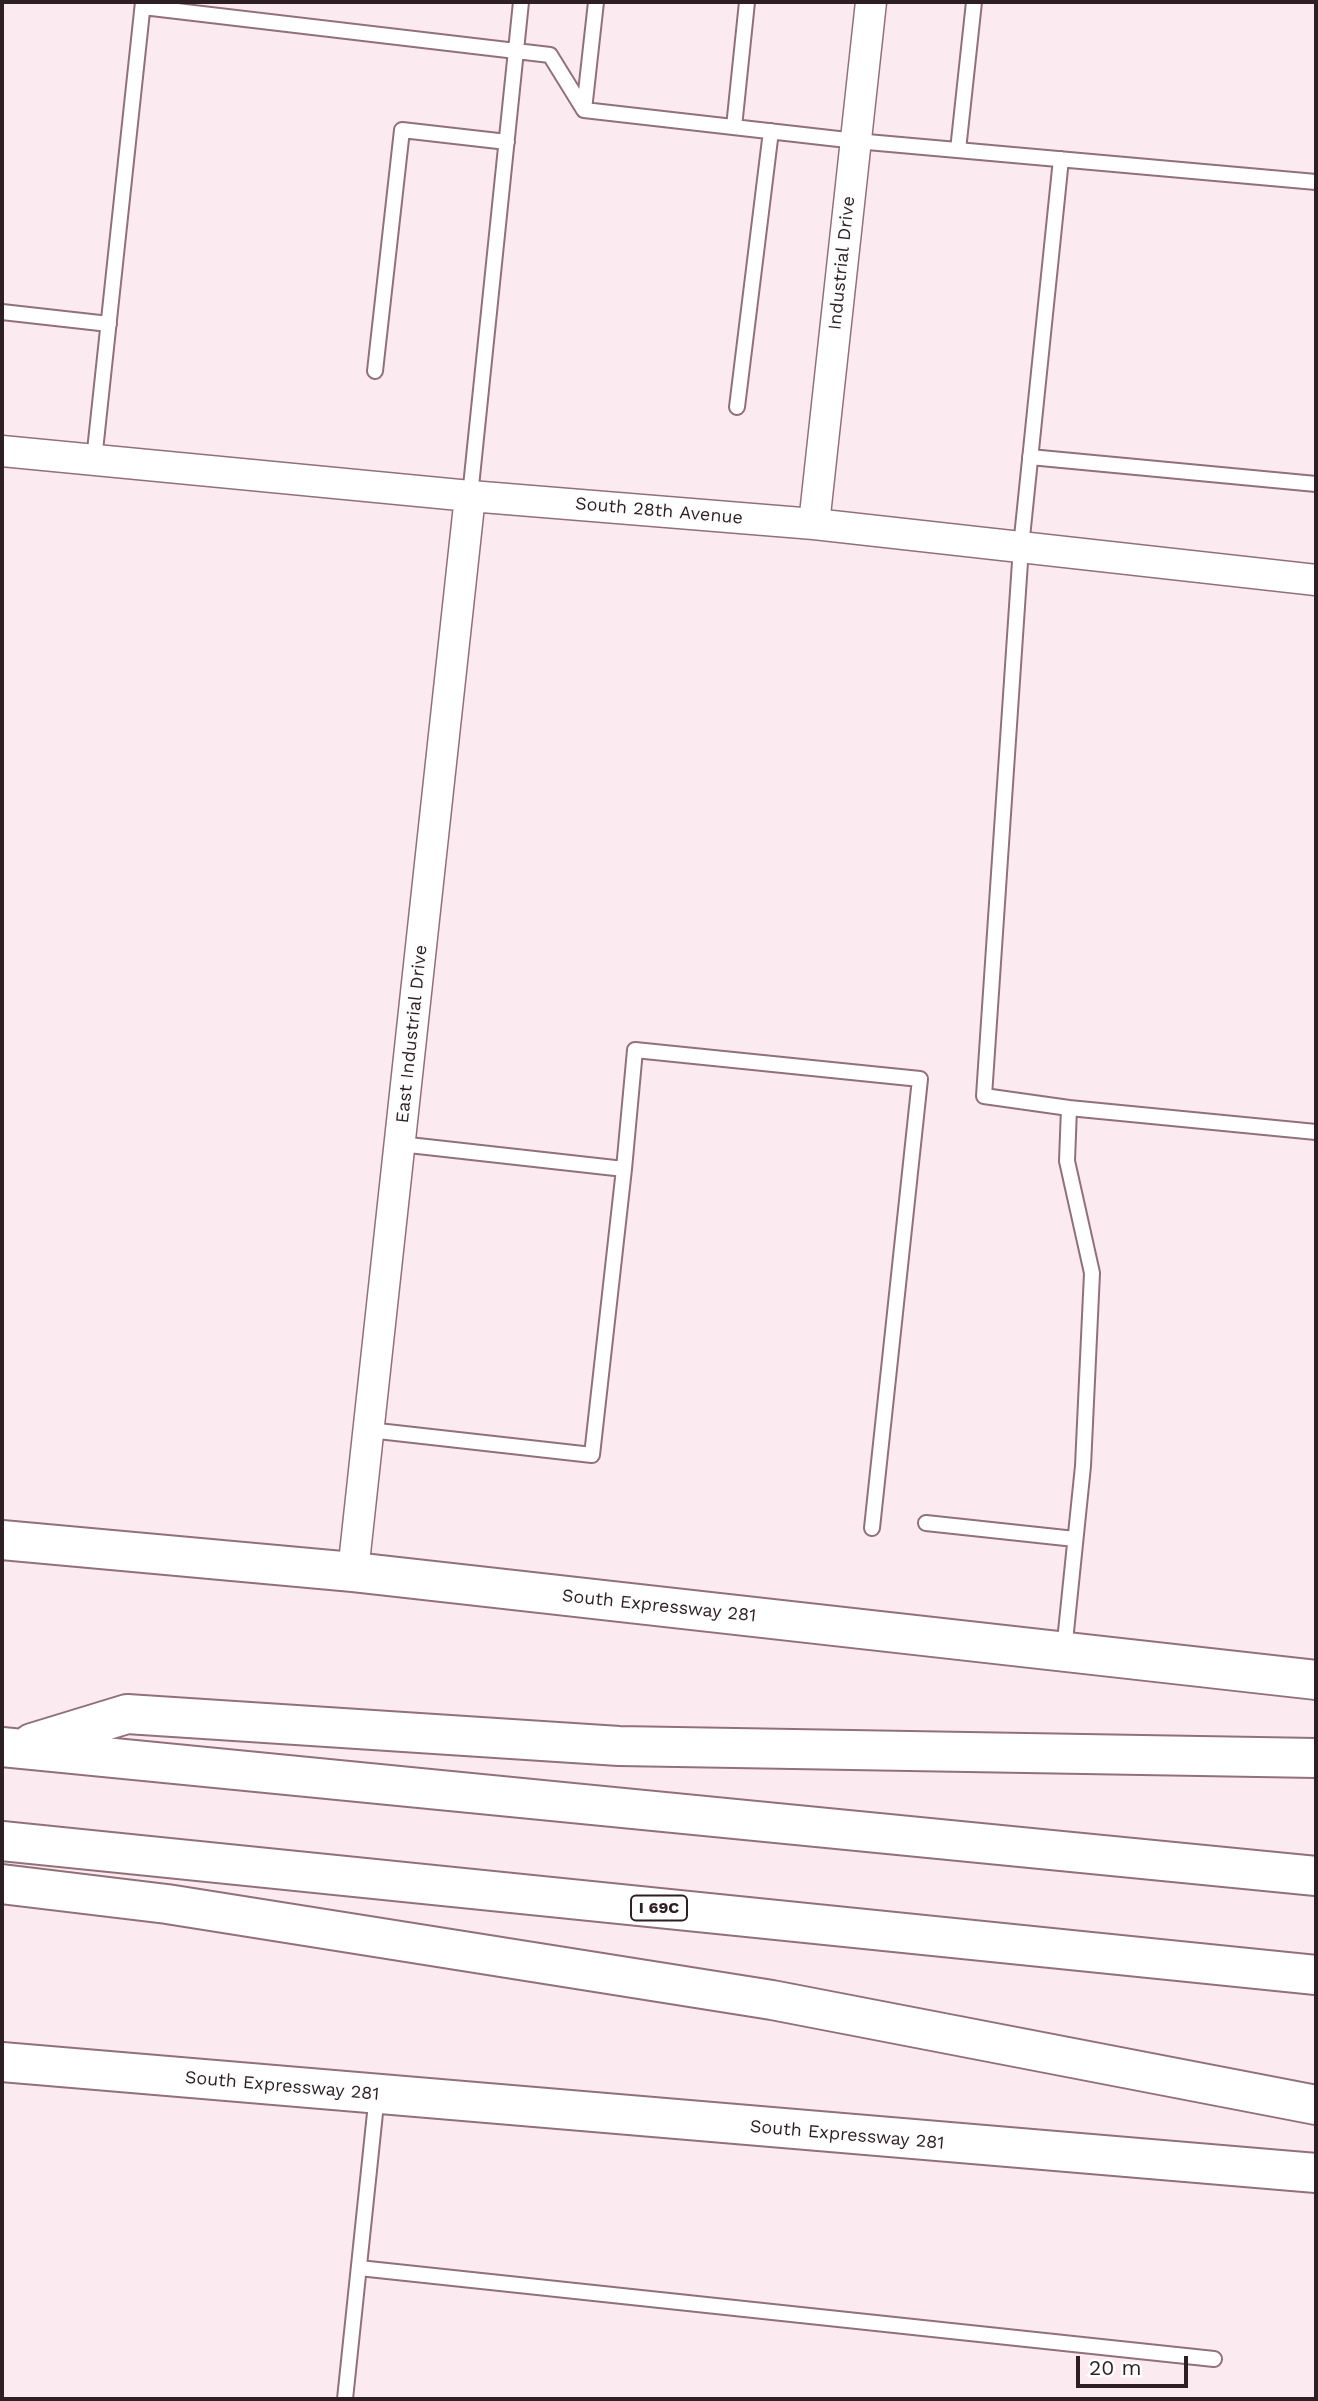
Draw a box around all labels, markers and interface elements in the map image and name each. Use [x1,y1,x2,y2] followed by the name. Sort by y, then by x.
[824,195,860,331] street label: Industrial Drive
[574,493,744,529] street label: South 28th Avenue
[392,944,432,1124] street label: East Industrial Drive
[561,1585,757,1627] street label: South Expressway 281
[631,1896,687,1920] road number: I 69C
[184,2067,380,2105] street label: South Expressway 281
[749,2116,945,2154] street label: South Expressway 281
[1080,2342,1192,2386] scale bar
[1089,2355,1141,2380] text: 20 m

